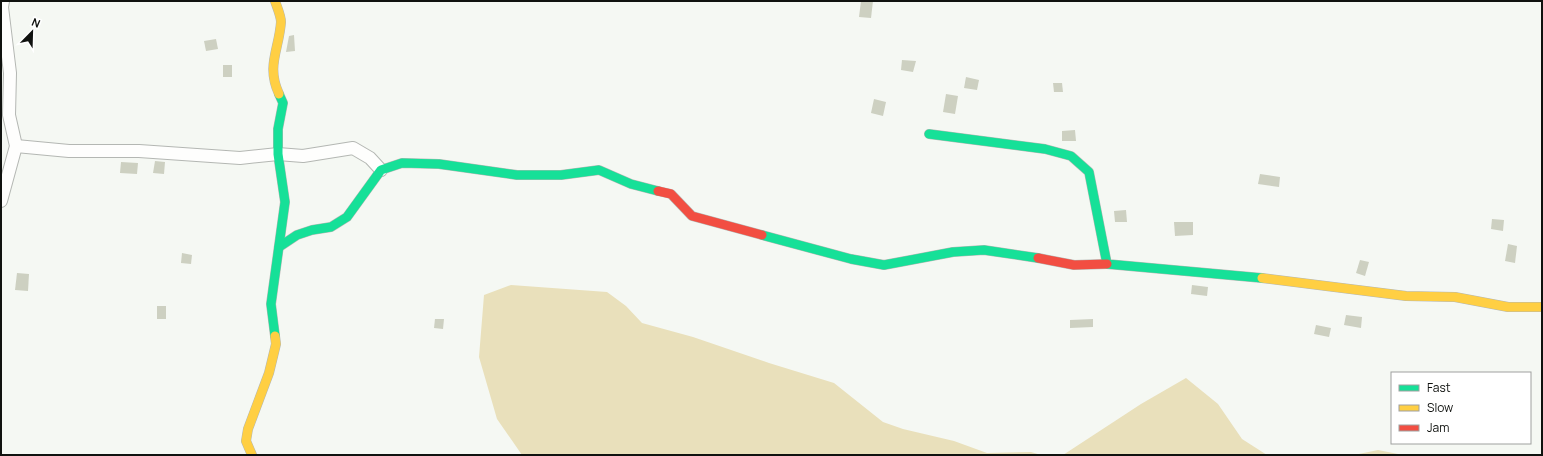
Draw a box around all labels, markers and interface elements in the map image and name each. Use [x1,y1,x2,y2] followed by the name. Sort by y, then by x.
[12,12,52,52] north arrow
[30,14,43,31] text: N
[1391,372,1531,444] legend
[1427,379,1451,396] text: Fast
[1427,399,1453,416] text: Slow
[1427,419,1449,436] text: Jam

